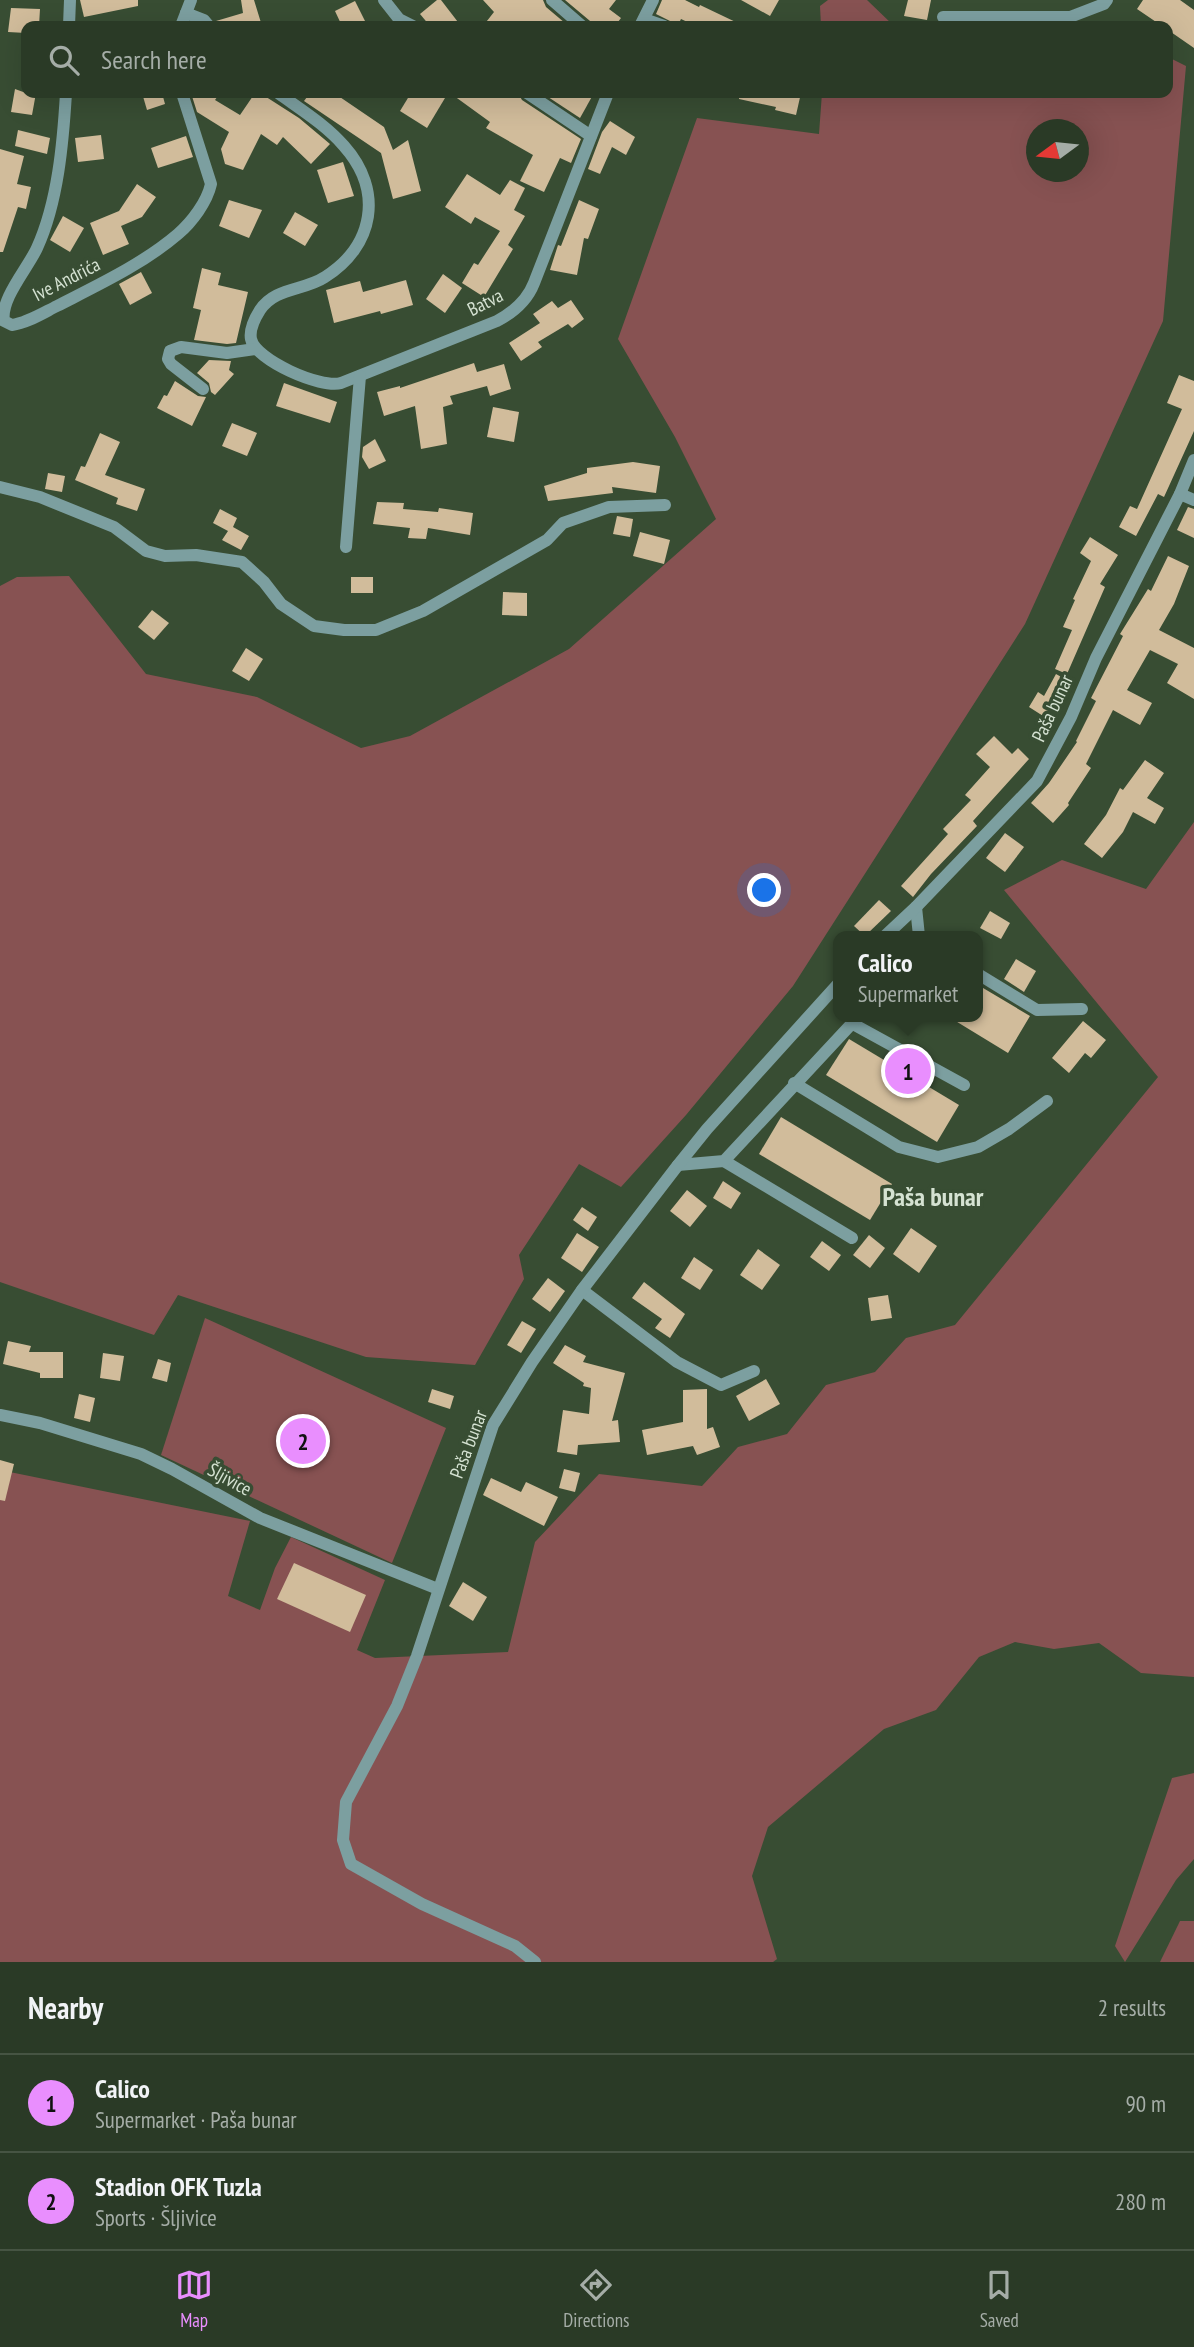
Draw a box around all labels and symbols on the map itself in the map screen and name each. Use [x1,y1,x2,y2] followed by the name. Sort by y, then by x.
[1026,119,1089,182] north arrow
[28,252,104,306] street label: Ive Andrića
[463,283,507,321] street label: Batva
[1026,670,1078,745] street label: Paša bunar
[747,873,781,907] your location
[885,1045,931,1097] pin: 1
[883,1180,984,1213] district label: Paša bunar
[444,1406,492,1482] street label: Paša bunar
[280,1415,326,1467] pin: 2
[204,1457,256,1501] street label: Šljivice

